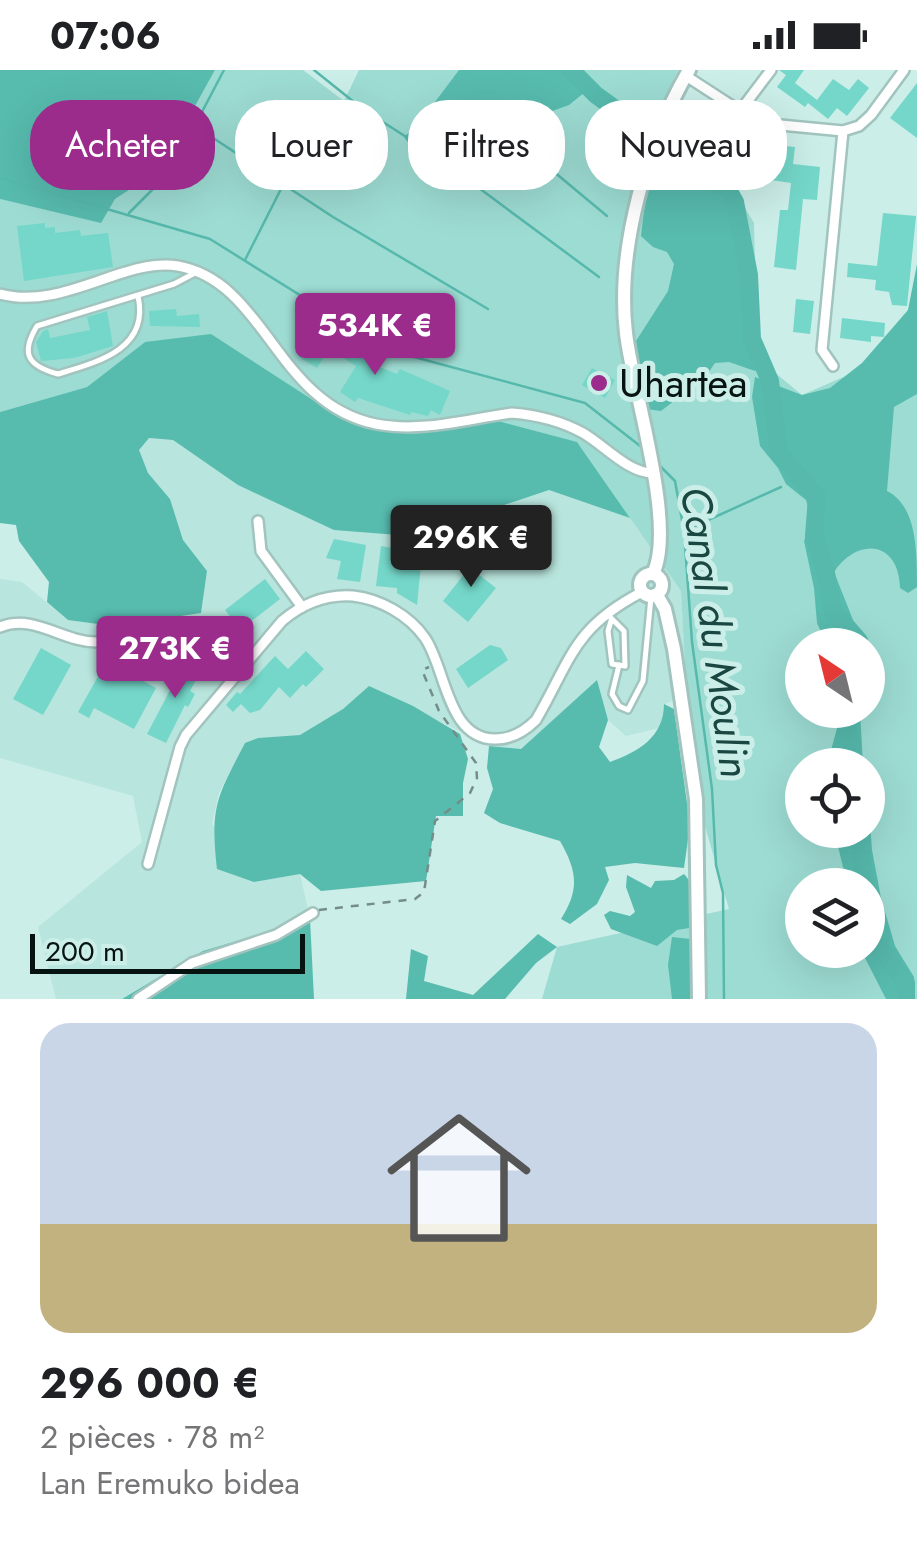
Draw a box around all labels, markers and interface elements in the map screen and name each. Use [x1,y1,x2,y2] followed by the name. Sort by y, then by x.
[50,8,161,63] text: 07:06
[30,100,215,190] chip: Acheter
[235,100,388,190] chip: Louer
[408,100,565,190] chip: Filtres
[585,100,787,190] chip: Nouveau
[294,293,456,378] pin: 534K €
[317,302,433,348] text: 534K €
[619,354,747,412] place label: Uhartea
[588,372,610,394] marker: Uhartea
[665,483,766,781] water label: Canal du Moulin
[390,505,552,590] pin: 296K €
[413,514,529,560] text: 296K €
[94,616,256,701] pin: 273K €
[118,625,232,671] text: 273K €
[785,628,885,728] north arrow
[785,628,885,968] map controls
[785,748,885,848] button: locate
[785,868,885,968] button: layers
[30,929,305,974] scale bar
[45,931,125,972] text: 200 m
[369,1088,549,1268] icon: home
[40,1353,260,1414] text: 296 000 €
[40,1414,264,1460] text: 2 pièces · 78 m²
[40,1460,300,1506] text: Lan Eremuko bidea

